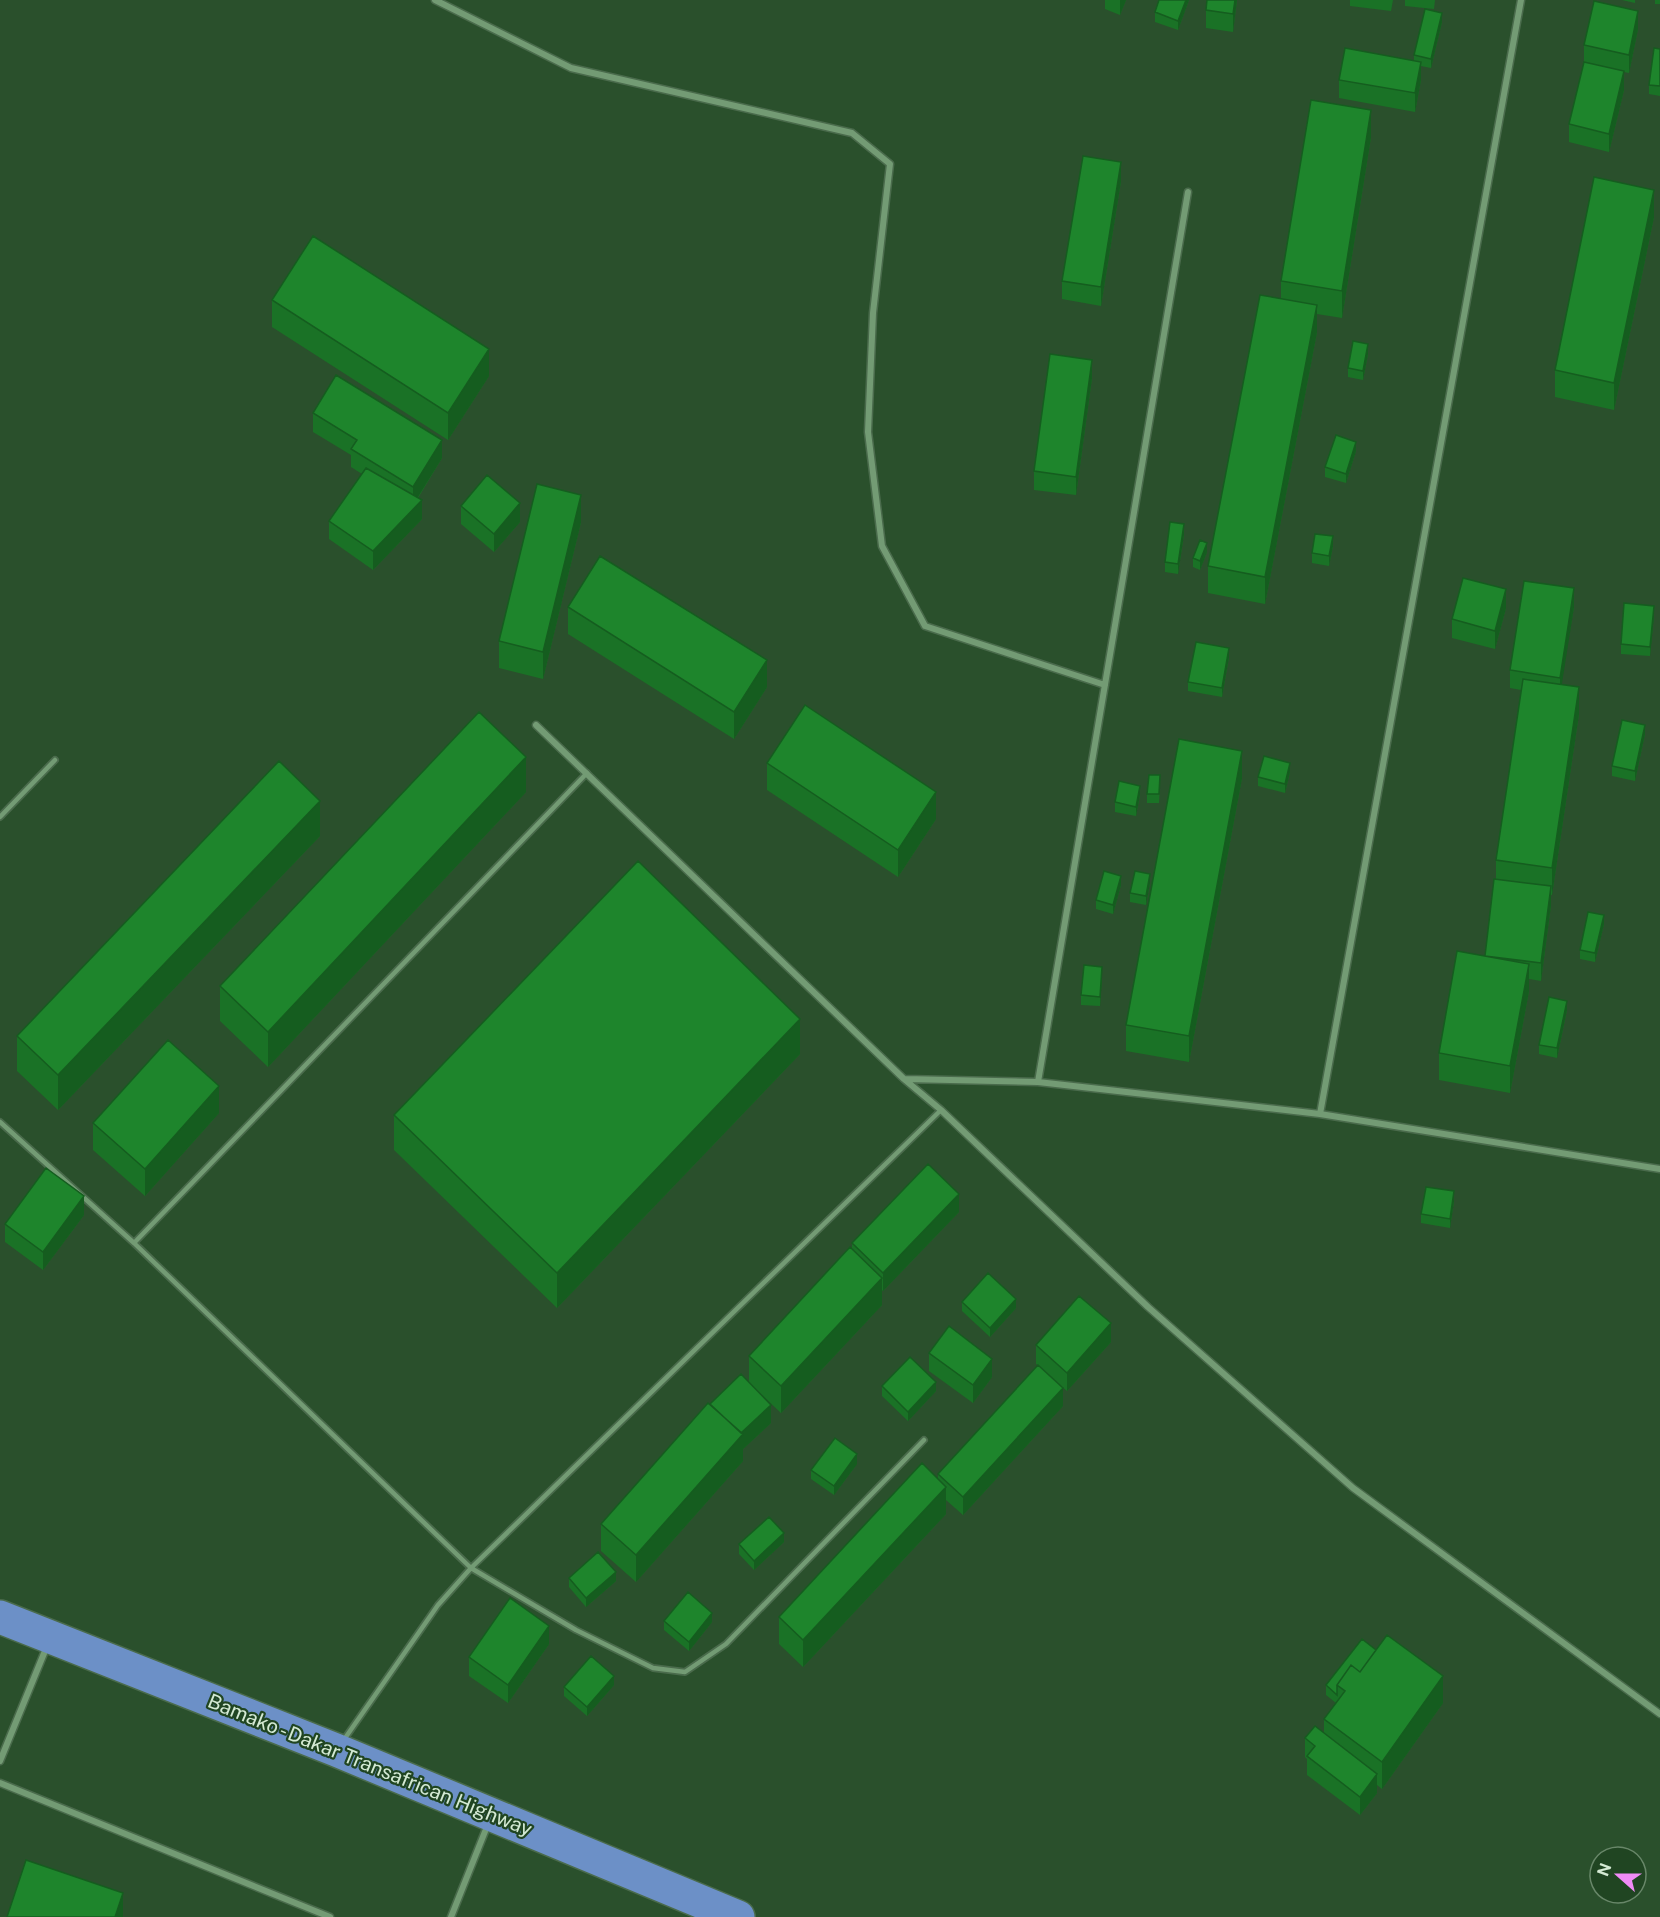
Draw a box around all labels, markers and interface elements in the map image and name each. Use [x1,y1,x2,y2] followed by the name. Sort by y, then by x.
[204,1689,536,1841] street label: Bamako - Dakar Transafrican Highway
[1588,1845,1648,1905] north arrow
[1593,1861,1616,1879] text: N

